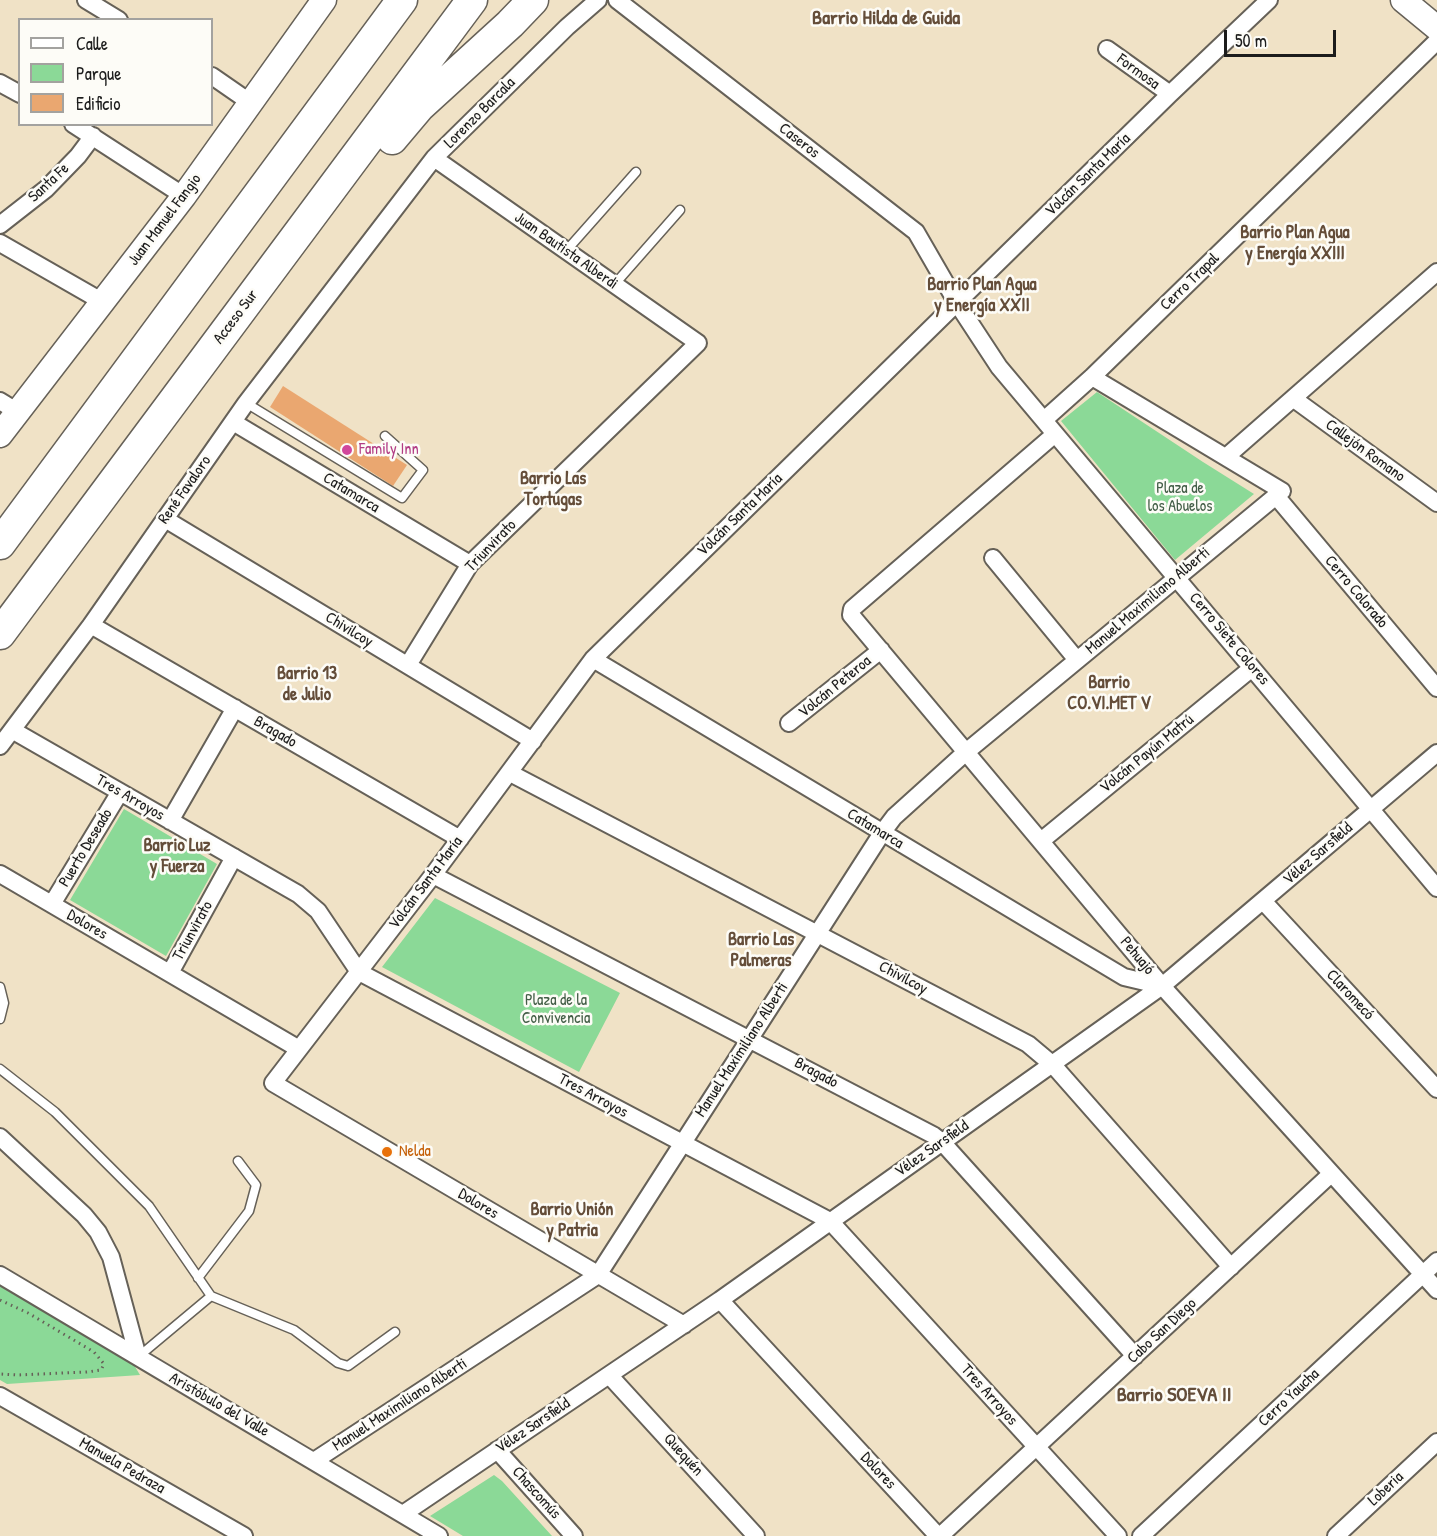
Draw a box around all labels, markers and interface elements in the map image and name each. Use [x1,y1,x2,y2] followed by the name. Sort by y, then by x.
[812,7,960,31] district label: Barrio Hilda de Guida
[18,18,213,126] legend
[1227,18,1340,56] scale bar
[1235,28,1267,53] text: 50 m
[76,31,108,56] text: Calle
[1113,50,1163,94] street label: Formosa
[76,61,121,86] text: Parque
[440,73,520,153] street label: Lorenzo Barcala
[76,91,120,116] text: Edificio
[775,119,823,163] street label: Caseros
[1041,129,1135,221] street label: Volcán Santa María
[25,159,73,207] street label: Santa Fe
[124,170,206,270] street label: Juan Manuel Fangio
[511,208,621,294] street label: Juan Bautista Alberdi
[1240,222,1350,264] district label: Barrio Plan Agua y Energía XXIII
[1156,249,1224,315] street label: Cerro Trapal
[927,274,1037,316] district label: Barrio Plan Agua y Energía XXII
[209,286,263,348] street label: Acceso Sur
[1321,416,1409,486] street label: Callejón Romano
[359,440,419,460] place label: Family Inn
[340,443,354,457] marker: Family Inn
[154,452,216,528] street label: René Favaloro
[520,468,586,510] district label: Barrio Las Tortugas
[319,469,383,517] street label: Catamarca
[693,469,787,561] street label: Volcán Santa María
[1148,479,1212,517] park label: Plaza de los Abuelos
[461,516,521,576] street label: Triunvirato
[1082,543,1214,659] street label: Manuel Maximiliano Alberti
[1320,552,1392,632] street label: Cerro Colorado
[1185,589,1273,689] street label: Cerro Siete Colores
[321,608,377,652] street label: Chivilcoy
[795,652,875,722] street label: Volcán Peteroa
[277,663,337,706] district label: Barrio 13 de Julio
[1067,672,1151,714] district label: Barrio CO.VI.MET V
[1096,710,1198,798] street label: Volcán Payún Matrú
[250,712,300,752] street label: Bragado
[92,771,168,825] street label: Tres Arroyos
[55,805,117,891] street label: Puerto Deseado
[843,805,907,853] street label: Catamarca
[1279,819,1357,889] street label: Vélez Sarsfield
[385,833,467,933] street label: Volcán Santa María
[143,835,211,878] district label: Barrio Luz y Fuerza
[169,898,217,964] street label: Triunvirato
[63,906,111,944] street label: Dolores
[728,929,794,972] district label: Barrio Las Palmeras
[1116,933,1158,979] street label: Pehuajó
[875,957,931,999] street label: Chivilcoy
[1322,966,1378,1024] street label: Claromecó
[691,979,793,1121] street label: Manuel Maximiliano Alberti
[522,991,590,1029] park label: Plaza de la Convivencia
[791,1054,841,1092] street label: Bragado
[555,1070,631,1122] street label: Tres Arroyos
[891,1117,973,1181] street label: Vélez Sarsfield
[399,1142,431,1162] place label: Nelda
[380,1145,394,1159] marker: Nelda
[454,1185,502,1223] street label: Dolores
[531,1199,613,1242] district label: Barrio Unión y Patria
[1123,1294,1201,1368] street label: Cabo San Diego
[329,1354,471,1456] street label: Manuel Maximiliano Alberti
[957,1360,1021,1430] street label: Tres Arroyos
[1254,1365,1324,1431] street label: Cerro Yaucha
[166,1369,272,1441] street label: Aristóbulo del Valle
[1117,1384,1231,1408] district label: Barrio SOEVA II
[492,1394,574,1458] street label: Vélez Sarsfield
[659,1430,707,1480] street label: Quequén
[76,1434,168,1498] street label: Manuela Pedraza
[856,1449,900,1493] street label: Dolores
[507,1463,565,1523] street label: Chascomús
[1364,1468,1408,1510] street label: Loberia

